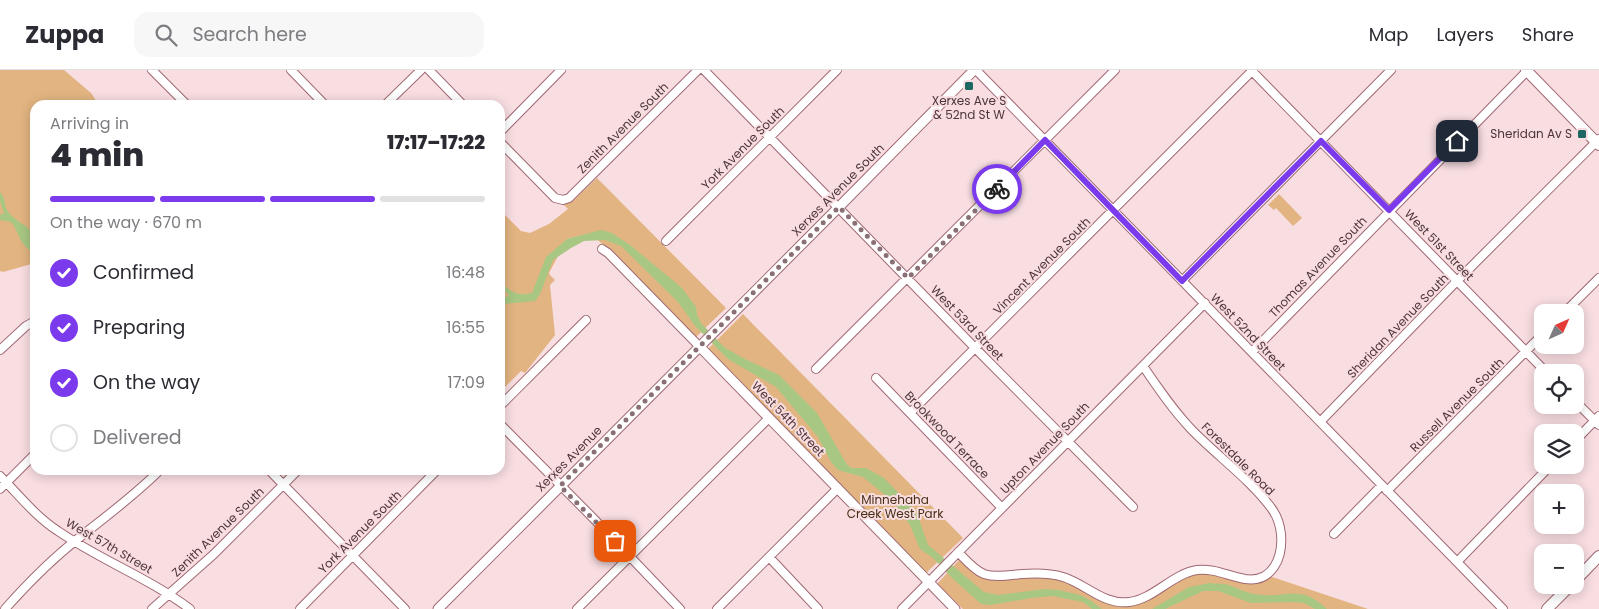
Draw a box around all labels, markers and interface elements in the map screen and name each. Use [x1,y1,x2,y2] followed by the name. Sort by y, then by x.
[134,12,484,57] search box
[25,18,104,51] text: Zuppa
[152,21,180,49] icon: search
[192,21,307,48] text: Search here
[1369,22,1409,47] text: Map
[1437,22,1494,47] text: Layers
[1522,22,1574,47] text: Share
[573,78,672,177] street label: Zenith Avenue South
[963,80,975,92] marker: Xerxes Ave S & 52nd St W
[932,92,1006,123] place label: Xerxes Ave S & 52nd St W
[697,102,788,193] street label: York Avenue South
[50,112,129,135] text: Arriving in
[1436,120,1478,162] pin
[1490,125,1572,142] place label: Sheridan Av S
[1443,127,1471,155] icon: home
[1576,128,1588,140] marker: Sheridan Av S
[387,129,485,156] text: 17:17–17:22
[50,132,144,177] text: 4 min
[788,140,888,240] street label: Xerxes Avenue South
[972,164,1022,214] courier
[983,175,1011,203] icon: bike
[1401,205,1478,284] street label: West 51st Street
[50,211,202,234] text: On the way · 670 m
[1265,212,1370,321] street label: Thomas Avenue South
[989,213,1094,318] street label: Vincent Avenue South
[50,259,78,287] icon: check
[93,259,194,286] text: Confirmed
[446,261,485,284] text: 16:48
[1343,270,1452,382] street label: Sheridan Avenue South
[927,281,1008,364] street label: West 53rd Street
[1207,289,1290,374] street label: West 52nd Street
[1534,304,1584,354] north arrow
[1534,304,1584,594] map controls
[50,314,78,342] icon: check
[93,314,185,341] text: Preparing
[446,316,485,339] text: 16:55
[1406,354,1507,455] street label: Russell Avenue South
[1534,364,1584,414] button: locate
[50,369,78,397] icon: check
[93,369,200,396] text: On the way
[448,371,485,394] text: 17:09
[748,377,829,460] street label: West 54th Street
[901,387,994,482] street label: Brookwood Terrace
[996,398,1093,497] street label: Upton Avenue South
[1198,418,1279,499] street label: Forestdale Road
[532,422,605,495] street label: Xerxes Avenue
[93,424,182,451] text: Delivered
[1534,424,1584,474] button: layers
[168,483,268,580] street label: Zenith Avenue South
[1534,484,1584,534] button: +
[314,486,405,577] street label: York Avenue South
[847,491,944,522] park label: Minnehaha Creek West Park
[63,514,156,577] street label: West 57th Street
[594,520,636,562] pin
[601,527,629,555] icon: bag
[1534,544,1584,594] button: −

